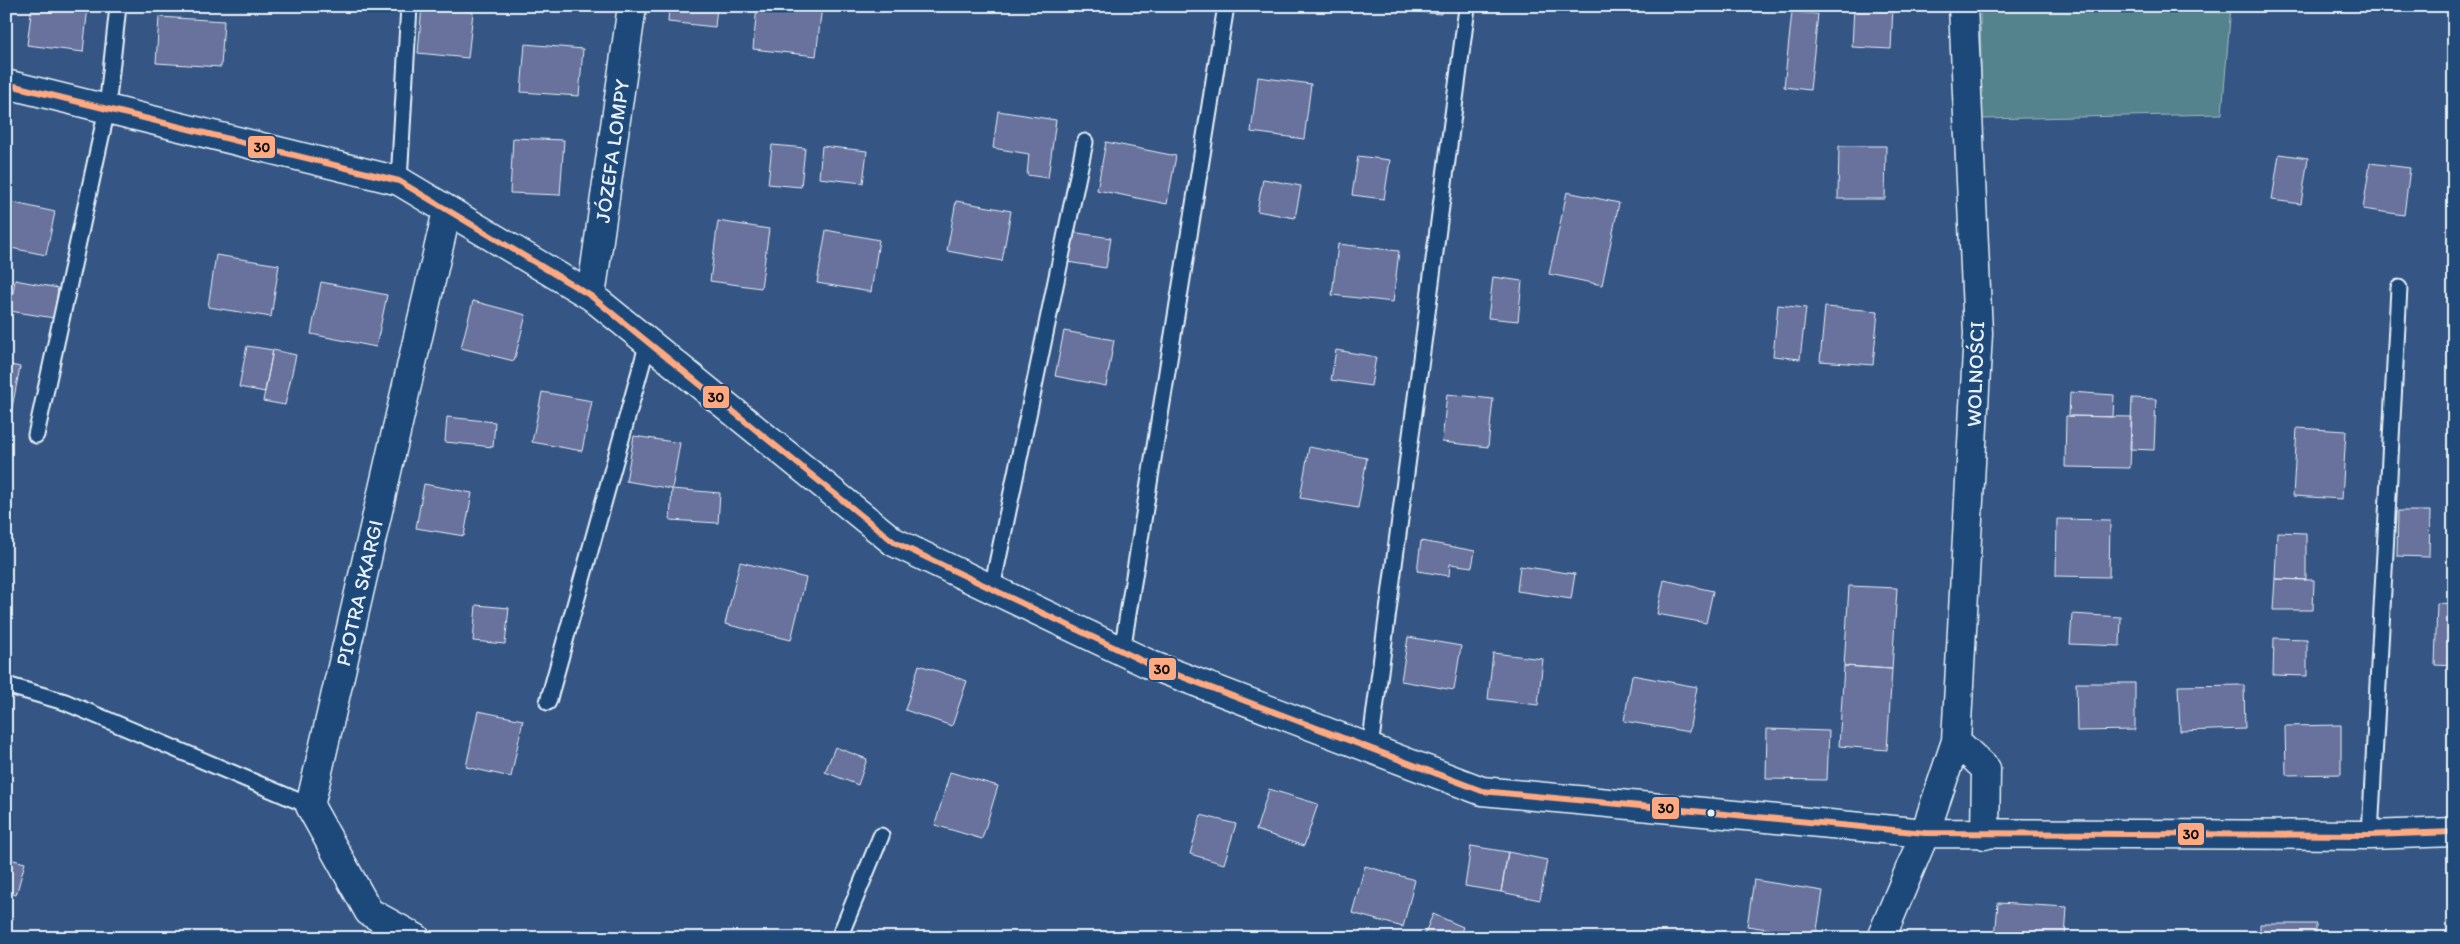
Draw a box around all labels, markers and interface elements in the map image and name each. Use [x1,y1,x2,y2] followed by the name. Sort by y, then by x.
[590,78,634,224] street label: JÓZEFA LOMPY
[247,135,276,159] line badge: 30
[254,139,270,156] text: 30
[1961,320,1989,428] street label: WOLNOŚCI
[702,385,730,409] line badge: 30
[708,389,724,406] text: 30
[330,518,388,668] street label: PIOTRA SKARGI
[1148,657,1177,681] line badge: 30
[1154,661,1170,678] text: 30
[1651,796,1680,820] line badge: 30
[1658,800,1674,817] text: 30
[1706,808,1716,818] unlabelled marker
[2177,822,2205,846] line badge: 30
[2183,826,2199,843] text: 30

